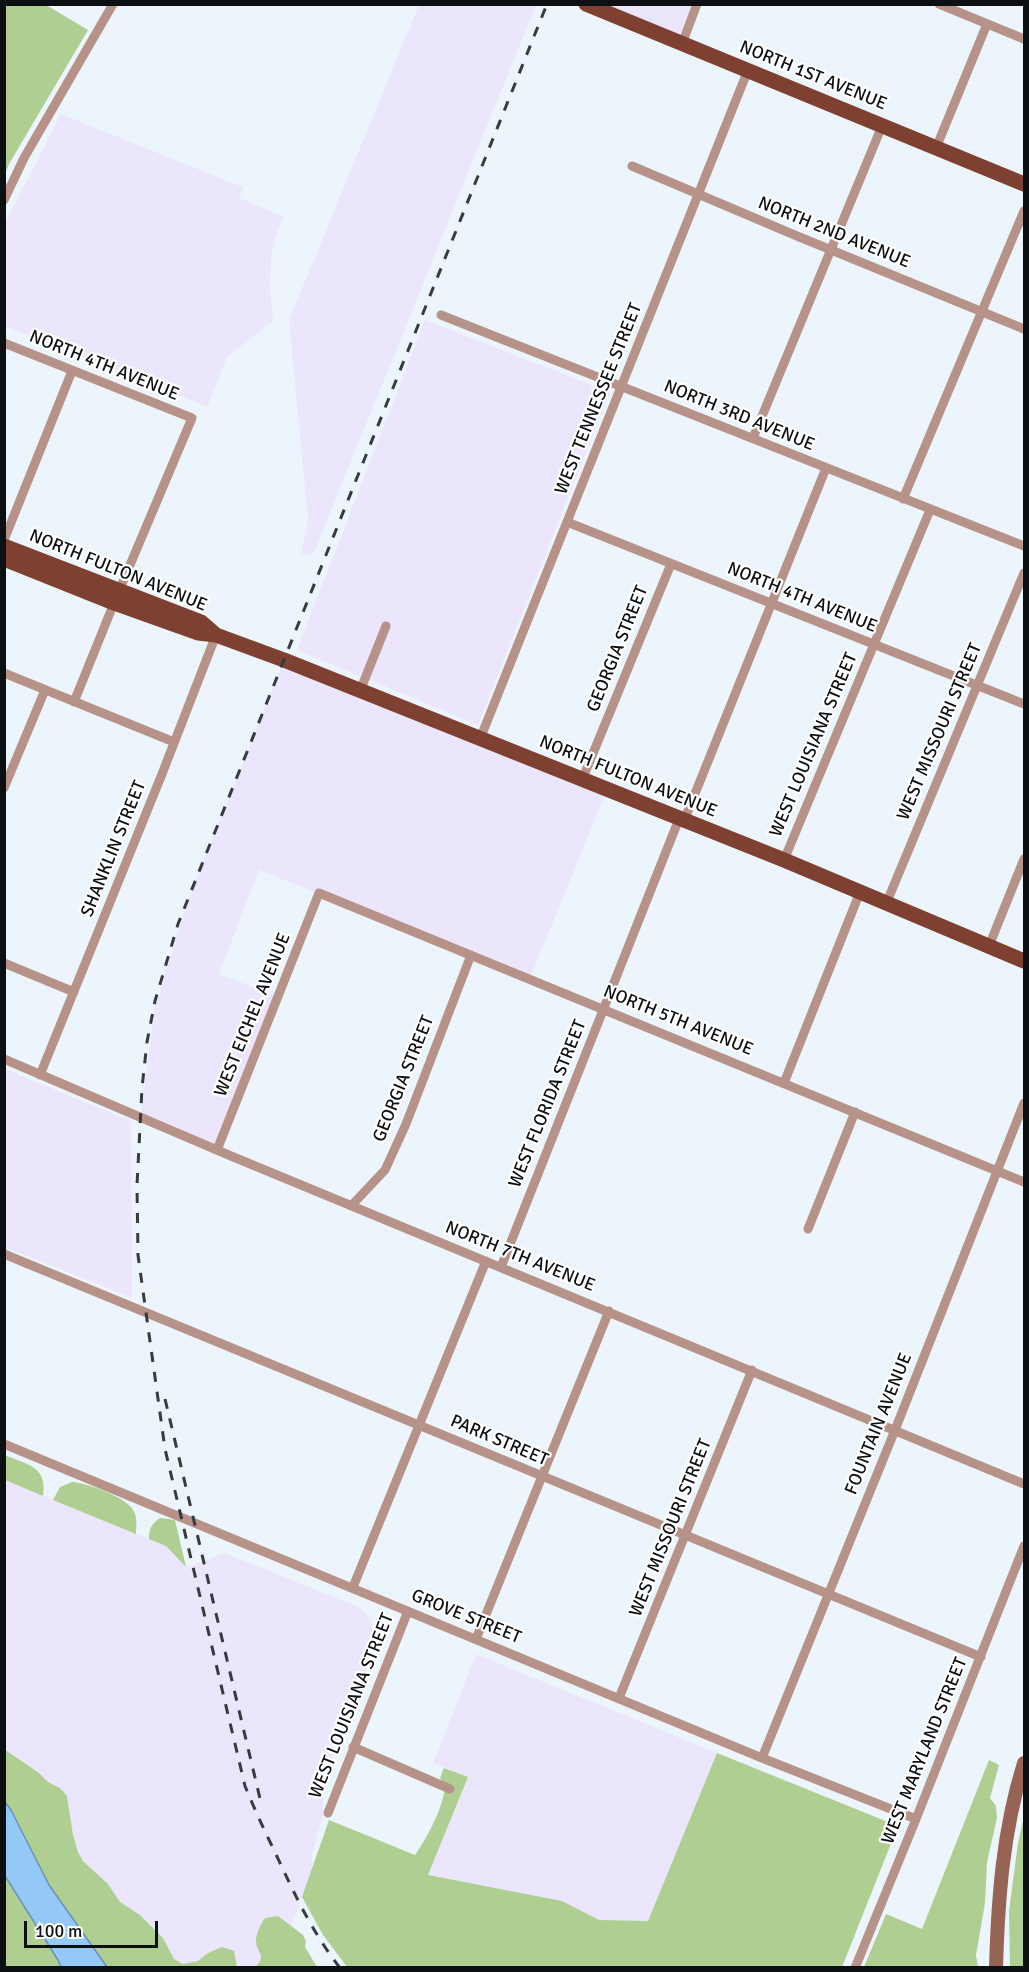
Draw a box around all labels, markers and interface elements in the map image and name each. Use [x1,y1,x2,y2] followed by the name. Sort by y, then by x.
[736,37,890,115] street label: NORTH 1ST AVENUE
[755,193,913,273] street label: NORTH 2ND AVENUE
[551,300,647,498] street label: WEST TENNESSEE STREET
[26,326,182,406] street label: NORTH 4TH AVENUE
[660,376,818,456] street label: NORTH 3RD AVENUE
[26,525,210,617] street label: NORTH FULTON AVENUE
[724,558,880,638] street label: NORTH 4TH AVENUE
[583,583,653,715] street label: GEORGIA STREET
[893,640,987,824] street label: WEST MISSOURI STREET
[765,650,863,840] street label: WEST LOUISIANA STREET
[536,731,720,823] street label: NORTH FULTON AVENUE
[77,778,151,920] street label: SHANKLIN STREET
[210,930,296,1100] street label: WEST EICHEL AVENUE
[600,981,756,1061] street label: NORTH 5TH AVENUE
[369,1013,439,1145] street label: GEORGIA STREET
[504,1017,592,1191] street label: WEST FLORIDA STREET
[442,1217,598,1297] street label: NORTH 7TH AVENUE
[841,1350,917,1498] street label: FOUNTAIN AVENUE
[447,1411,551,1471] street label: PARK STREET
[625,1436,717,1620] street label: WEST MISSOURI STREET
[408,1585,524,1649] street label: GROVE STREET
[305,1610,399,1802] street label: WEST LOUISIANA STREET
[878,1655,972,1847] street label: WEST MARYLAND STREET
[27,1909,160,1947] scale bar
[35,1920,82,1942] text: 100 m

